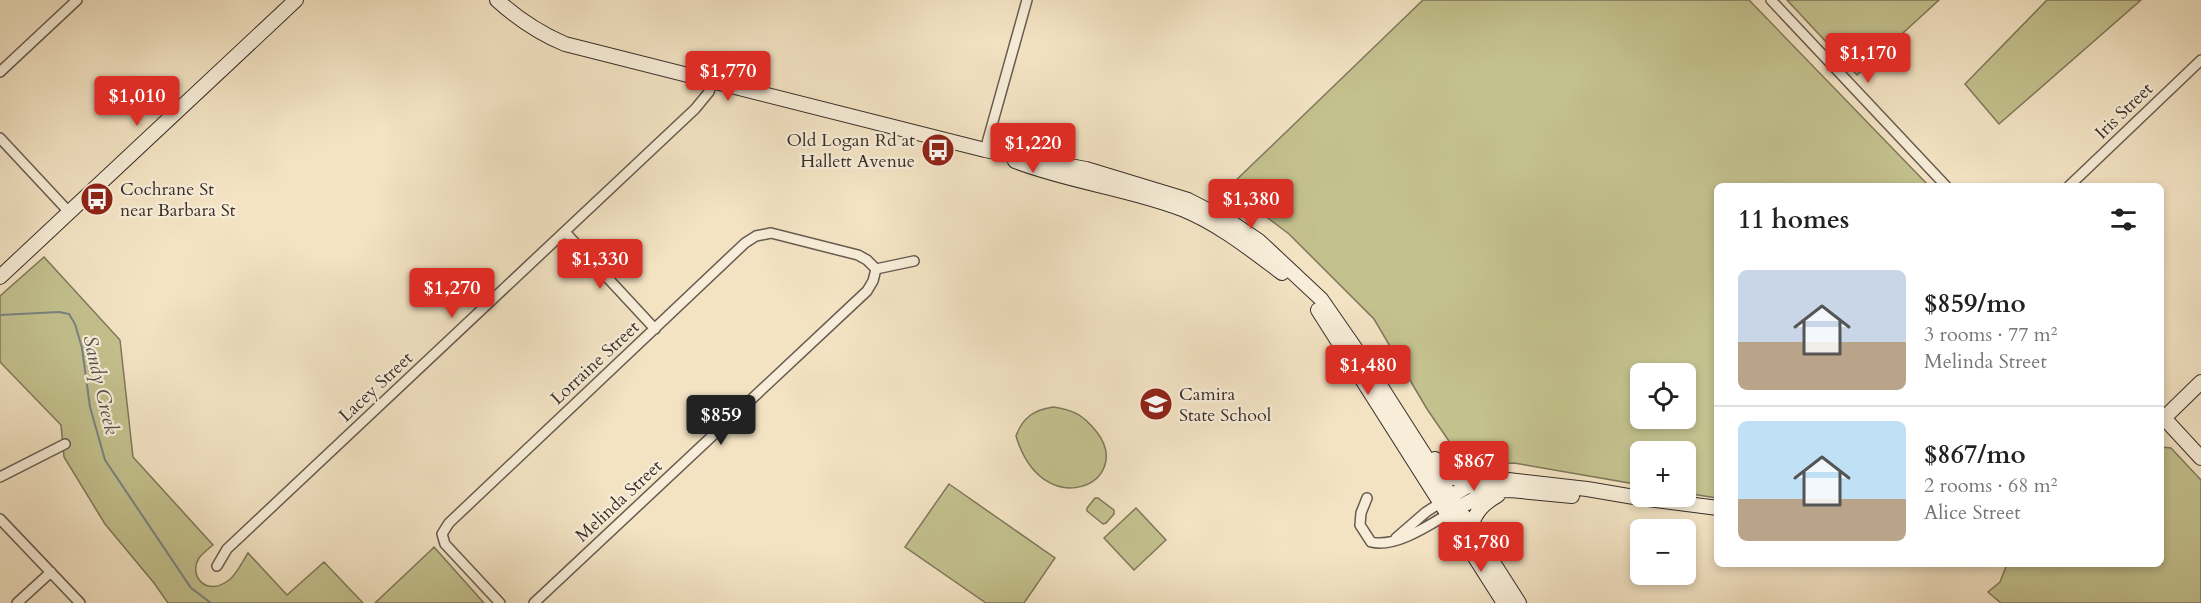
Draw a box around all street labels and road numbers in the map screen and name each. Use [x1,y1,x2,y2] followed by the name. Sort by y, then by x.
[2089,77,2159,145] street label: Iris Street
[545,315,645,411] street label: Lorraine Street
[334,346,419,428] street label: Lacey Street
[570,454,668,548] street label: Melinda Street

